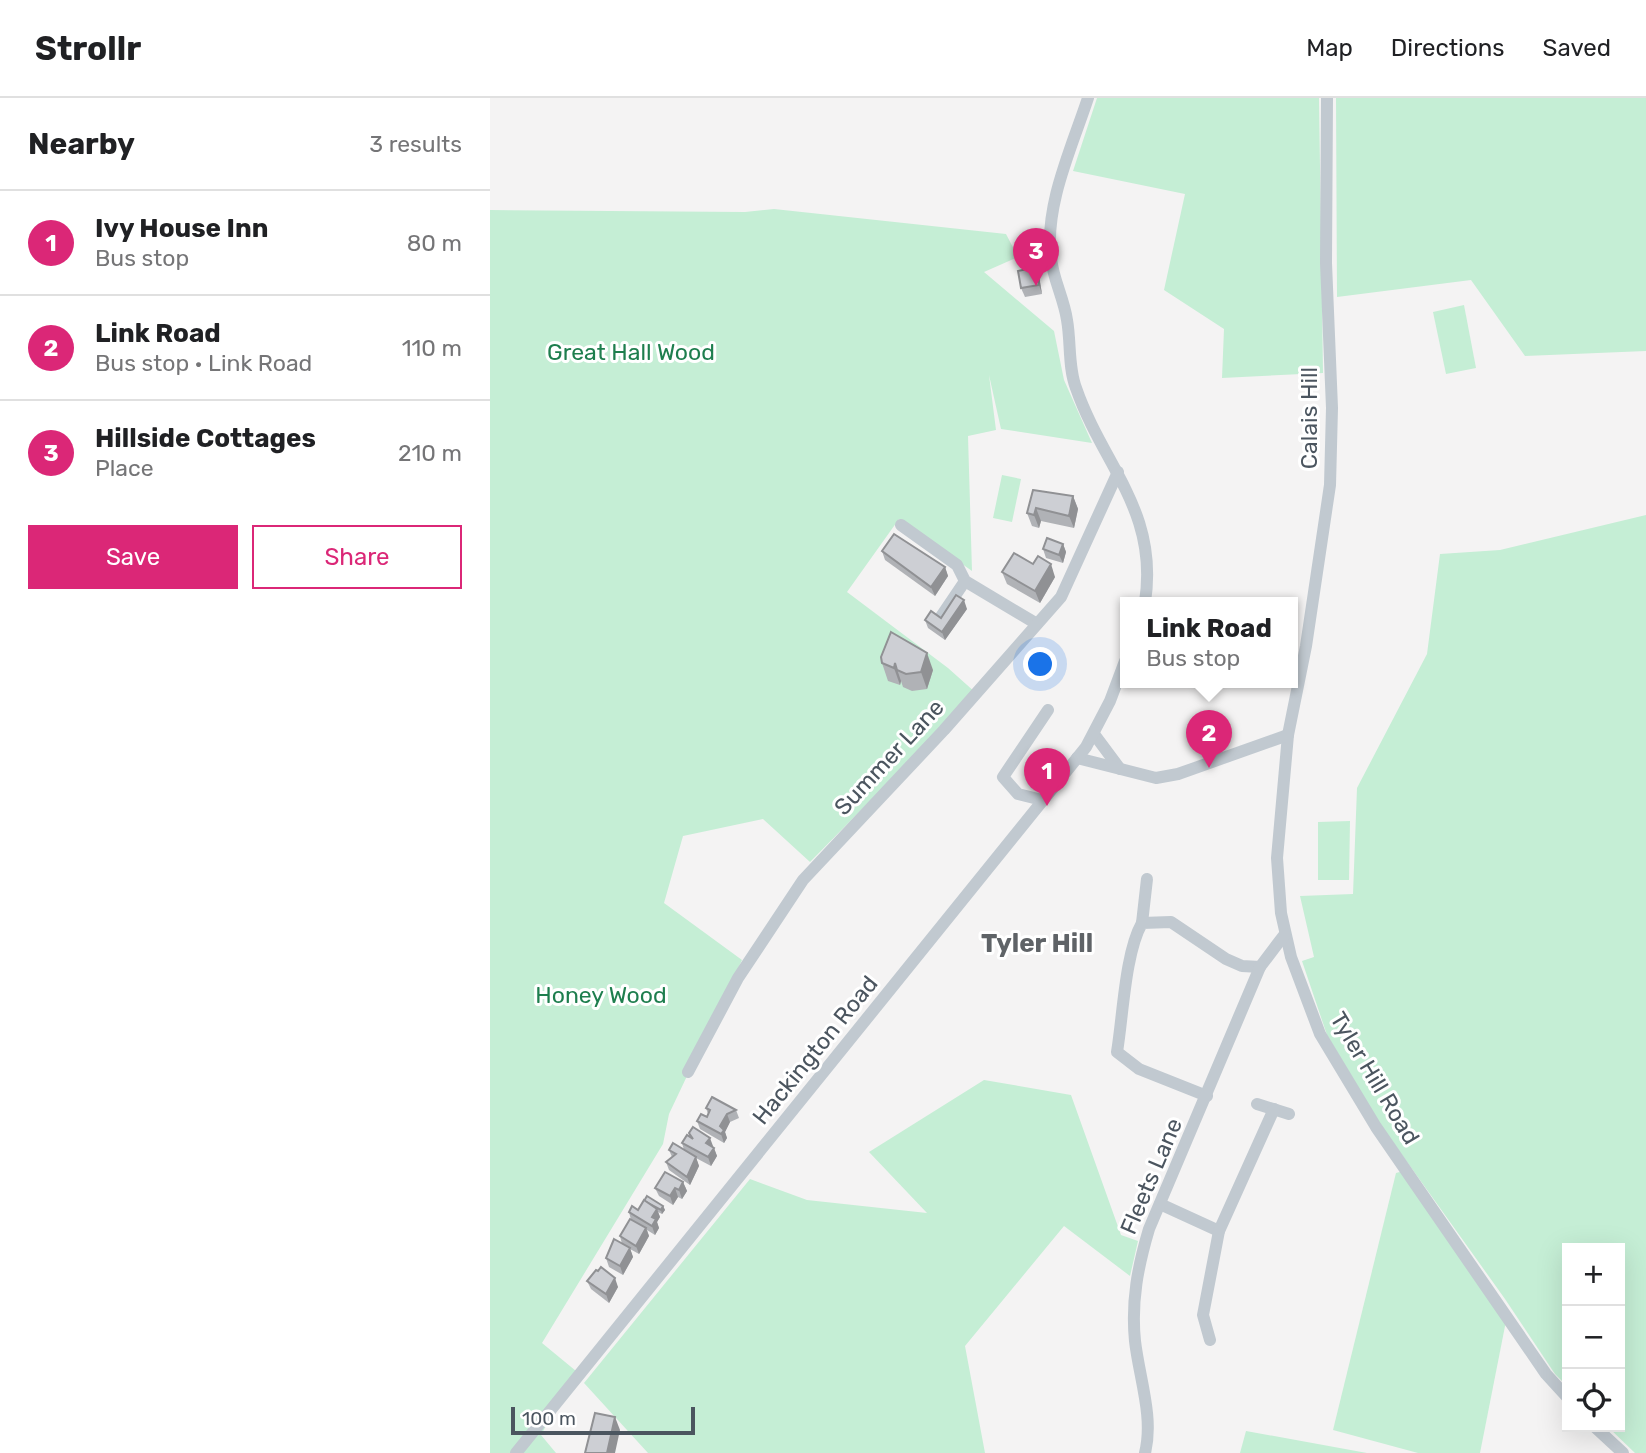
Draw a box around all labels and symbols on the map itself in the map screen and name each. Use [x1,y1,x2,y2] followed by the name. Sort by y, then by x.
[1013,228,1059,286] pin: 3
[547,338,715,366] park label: Great Hall Wood
[1295,367,1323,469] street label: Calais Hill
[1023,647,1057,681] your location
[828,693,950,821] street label: Summer Lane
[1186,710,1232,768] pin: 2
[1024,748,1070,806] pin: 1
[981,928,1093,959] district label: Tyler Hill
[746,970,884,1130] street label: Hackington Road
[535,981,667,1009] park label: Honey Wood
[1324,1007,1426,1149] street label: Tyler Hill Road
[1114,1114,1188,1238] street label: Fleets Lane
[511,1404,695,1436] scale bar

